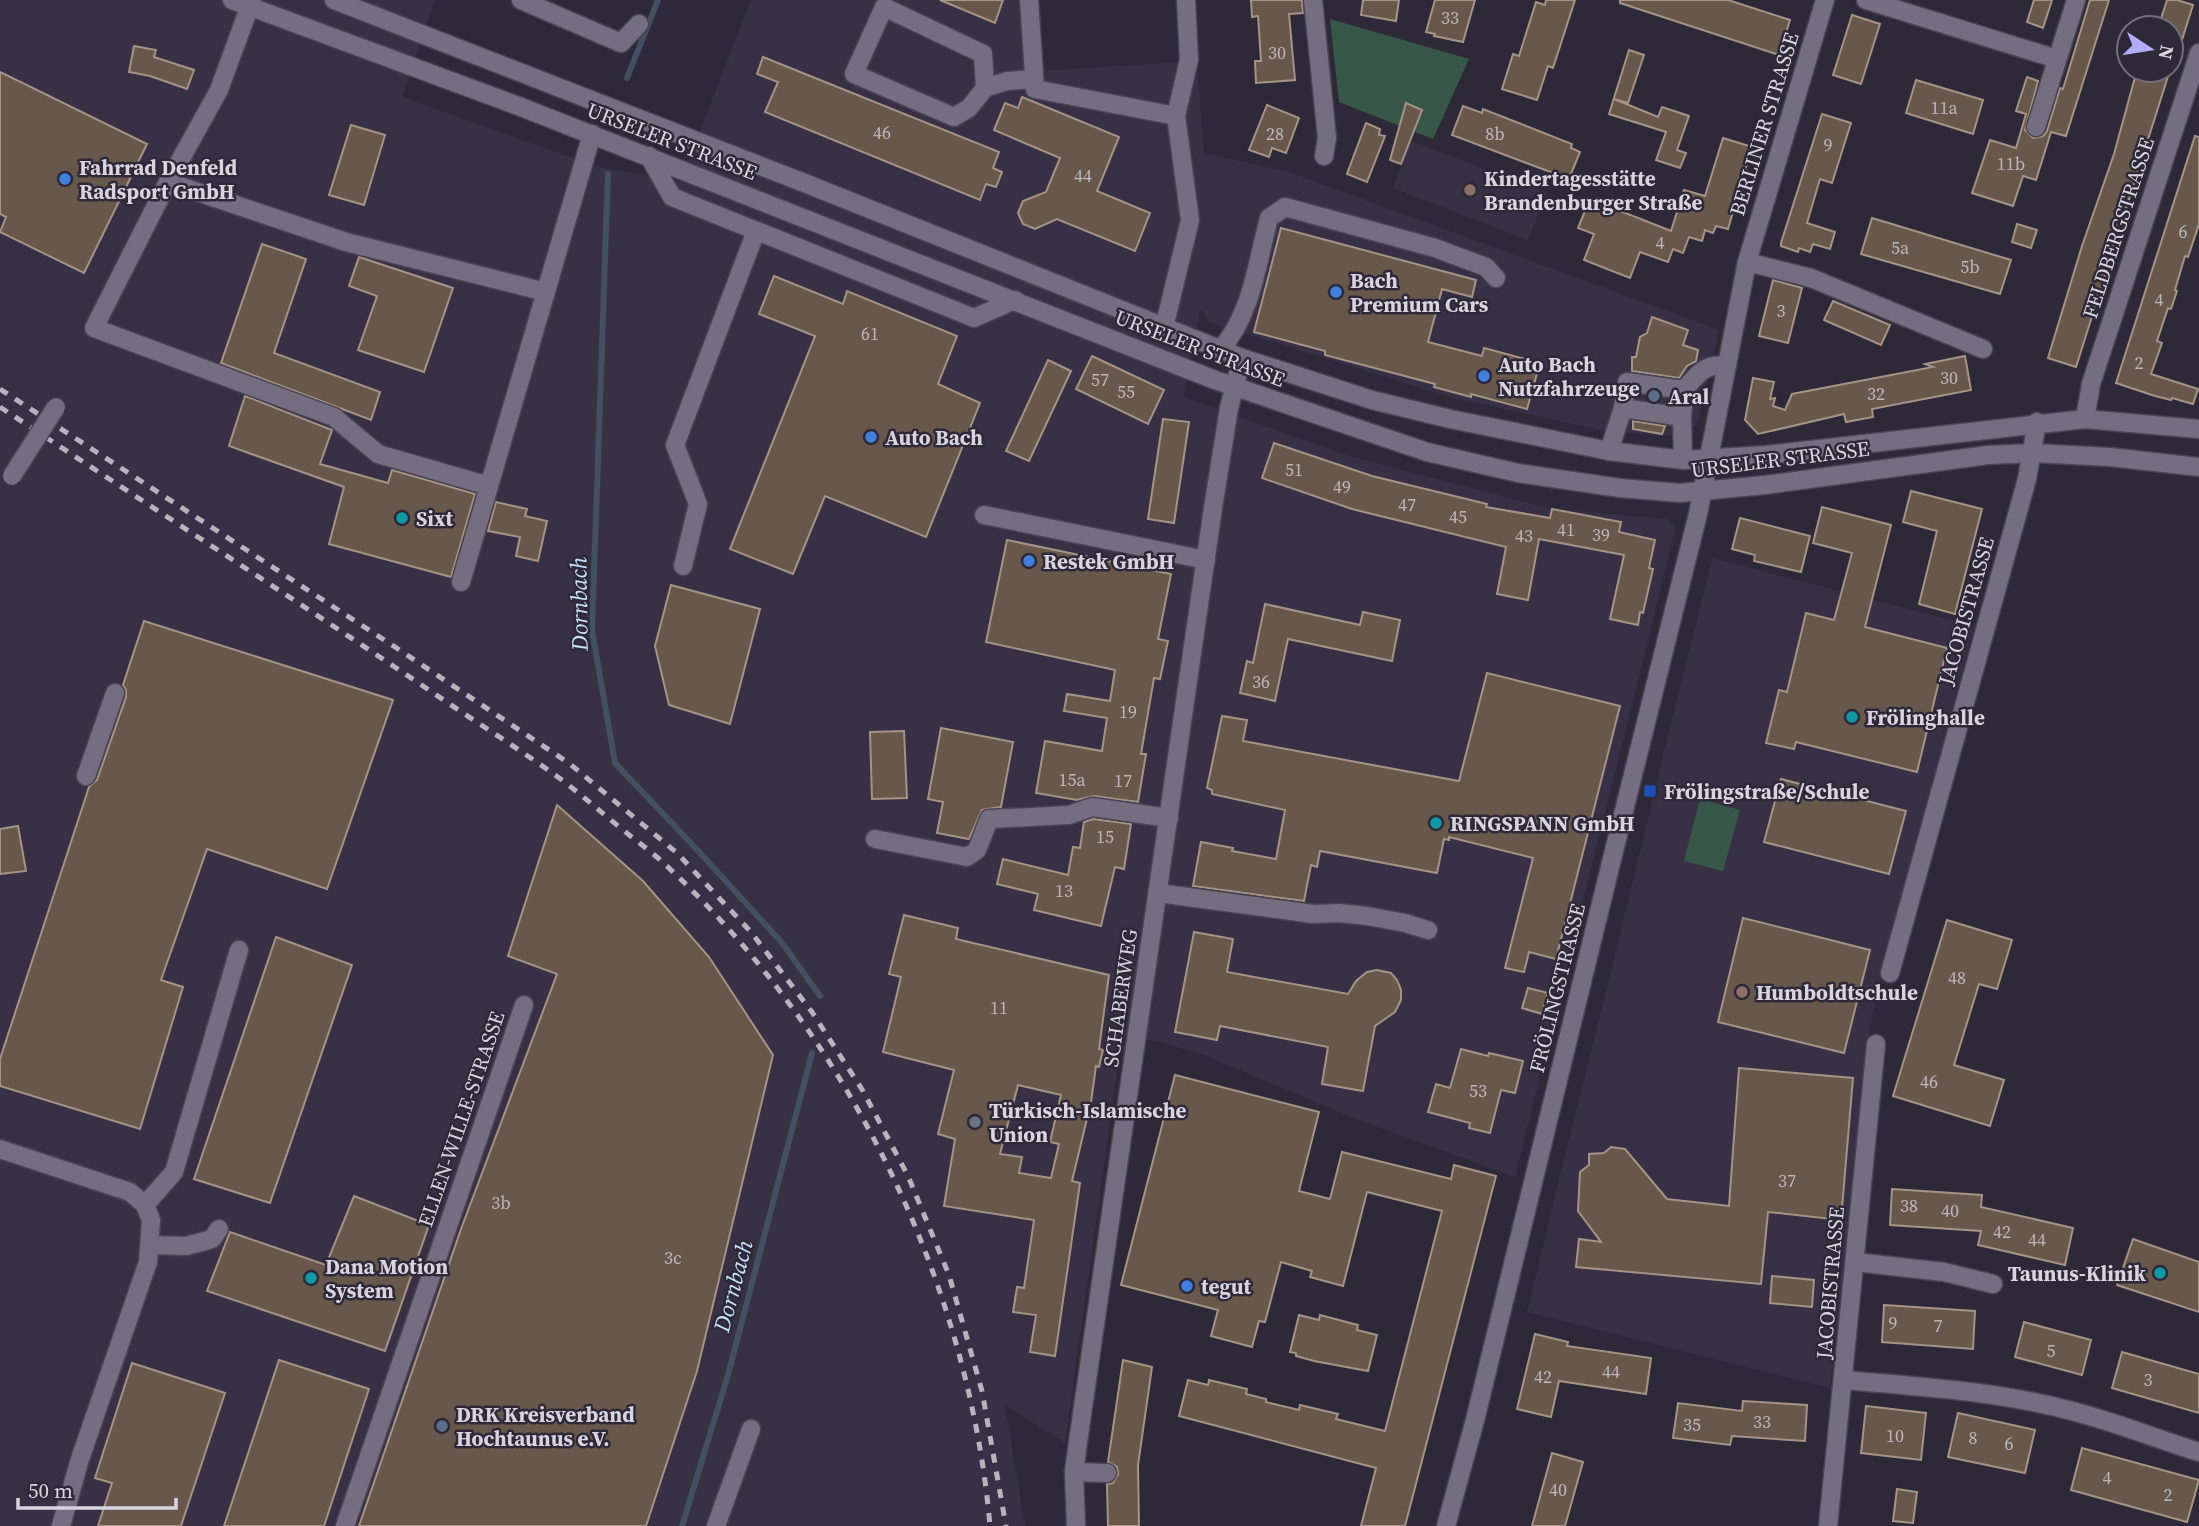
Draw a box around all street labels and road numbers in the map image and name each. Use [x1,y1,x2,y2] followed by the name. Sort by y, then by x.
[1722,29,1806,219] street label: BERLINER STRASSE
[583,95,761,187] street label: URSELER STRASSE
[2075,134,2161,322] street label: FELDBERGSTRASSE
[1111,302,1289,394] street label: URSELER STRASSE
[1689,434,1871,484] street label: URSELER STRASSE
[1931,533,2001,690] street label: JACOBISTRASSE
[1522,900,1592,1076] street label: FRÖLINGSTRASSE
[1096,927,1144,1069] street label: SCHABERWEG
[410,1007,512,1231] street label: ELLEN-WILLE-STRASSE
[1809,1206,1851,1361] street label: JACOBISTRASSE

